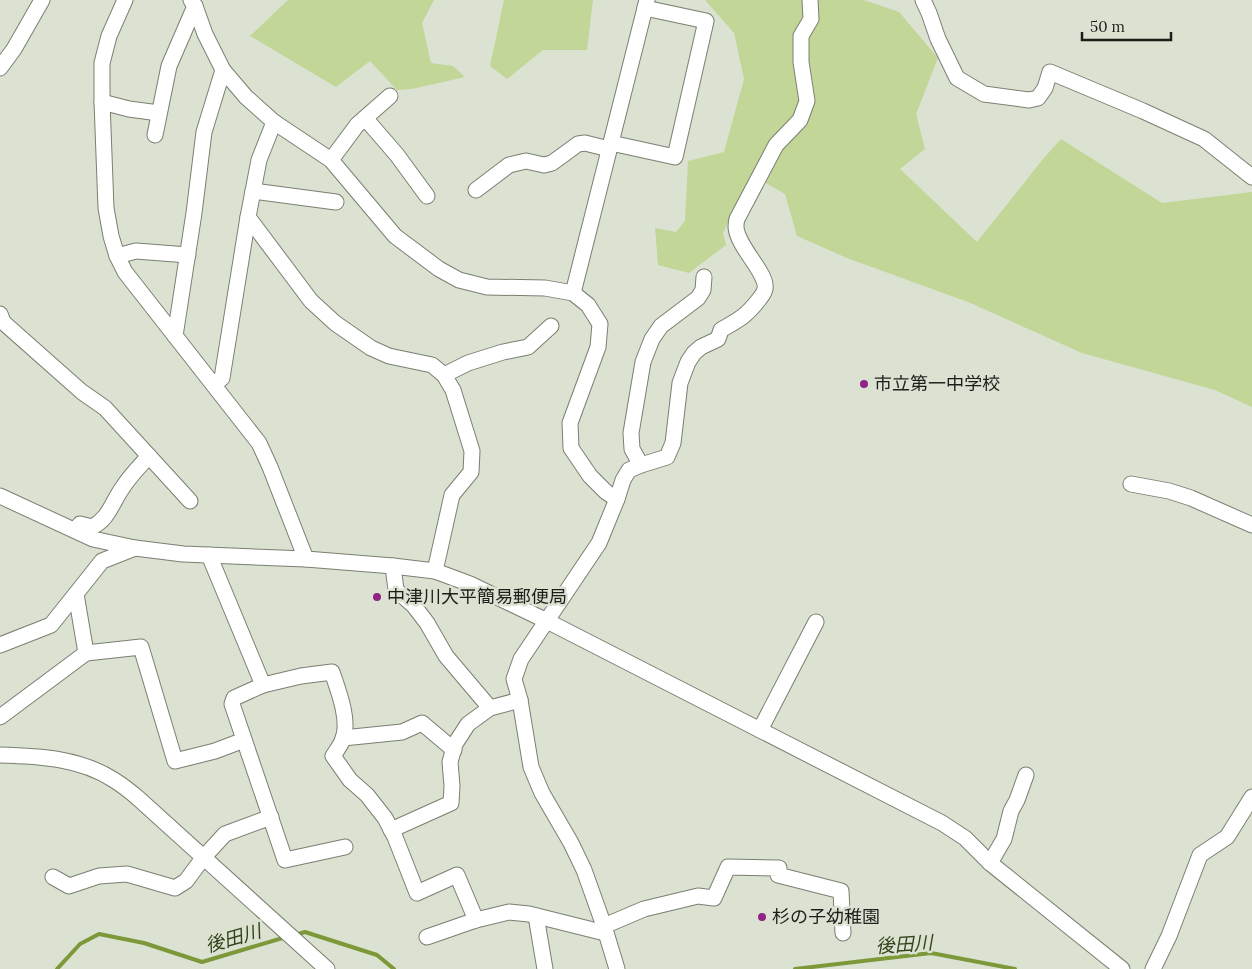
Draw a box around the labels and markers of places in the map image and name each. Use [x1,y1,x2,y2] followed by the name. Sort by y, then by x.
[874,372,1000,395] place label: 市立第一中学校
[858,378,870,390] marker: 市立第一中学校
[387,585,567,608] place label: 中津川大平簡易郵便局
[371,591,383,603] marker: 中津川大平簡易郵便局
[772,905,880,928] place label: 杉の子幼稚園
[756,911,768,923] marker: 杉の子幼稚園

